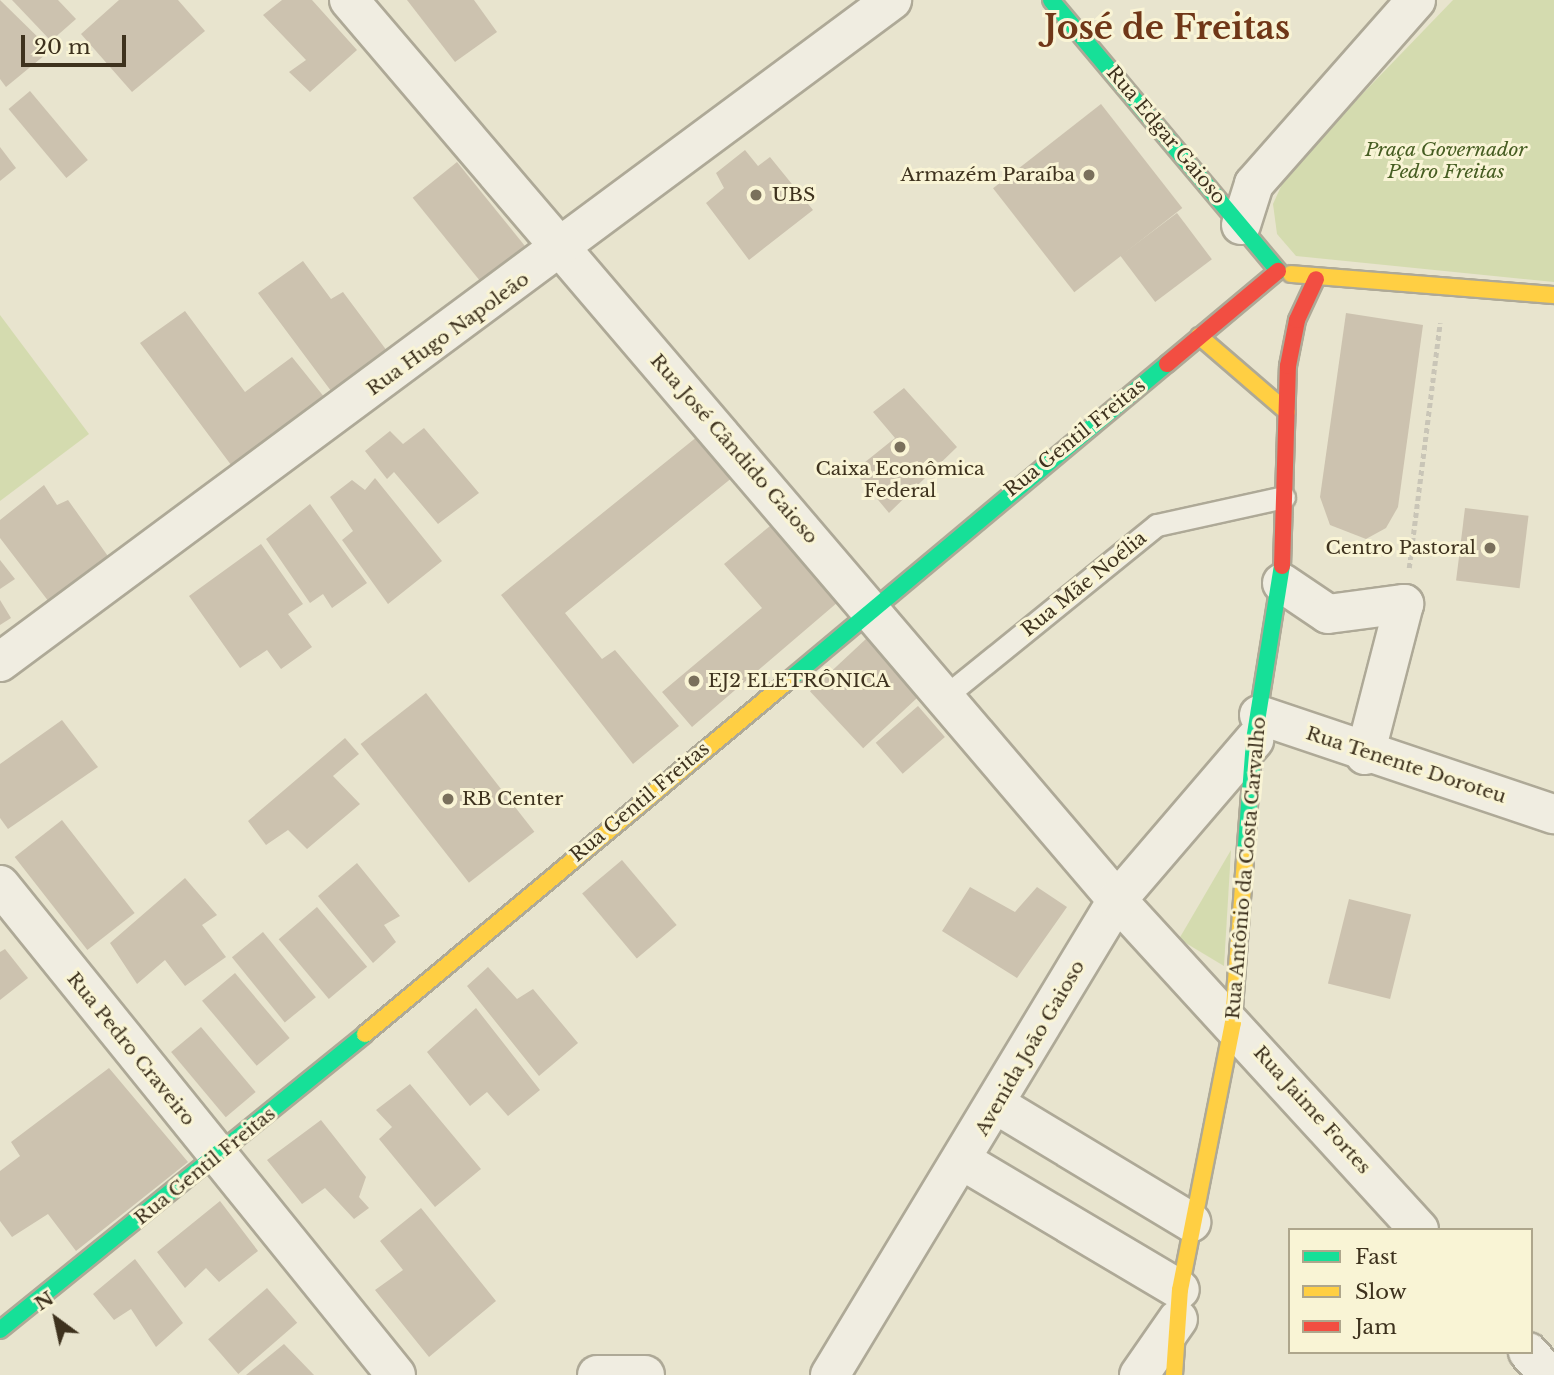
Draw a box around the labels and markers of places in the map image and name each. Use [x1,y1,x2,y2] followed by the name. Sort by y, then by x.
[900,164,1075,186] place label: Armazém Paraíba
[1081,167,1097,183] marker: Armazém Paraíba
[772,184,815,206] place label: UBS
[746,185,766,205] marker: UBS
[892,439,908,455] marker: Caixa Econômica Federal
[815,458,985,502] place label: Caixa Econômica Federal
[1326,537,1476,559] place label: Centro Pastoral
[1482,540,1498,556] marker: Centro Pastoral
[708,670,890,692] place label: EJ2 ELETRÔNICA
[686,673,702,689] marker: EJ2 ELETRÔNICA
[462,788,563,810] place label: RB Center
[440,791,456,807] marker: RB Center

